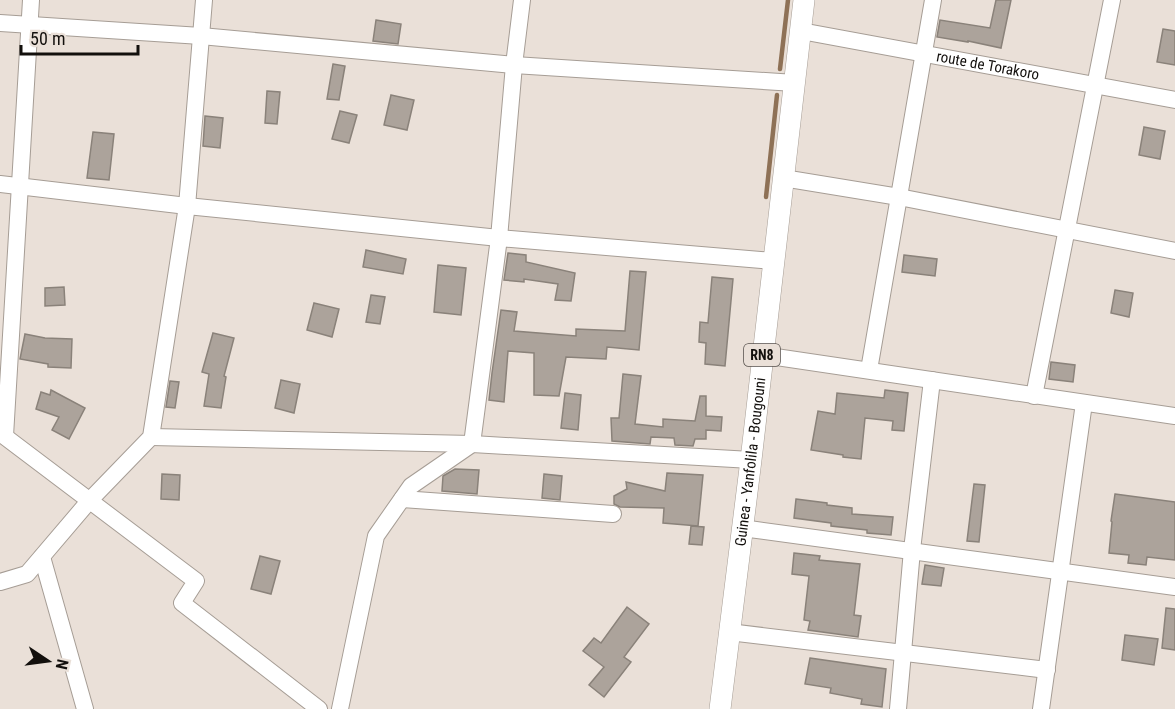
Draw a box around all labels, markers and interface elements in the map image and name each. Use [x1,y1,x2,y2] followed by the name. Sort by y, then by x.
[21,18,138,56] scale bar
[30,28,65,49] text: 50 m
[935,47,1041,84] street label: route de Torakoro
[744,344,780,366] road number: RN8
[731,376,769,547] street label: Guinea - Yanfolila - Bougouni
[18,631,78,691] north arrow
[52,657,72,671] text: N

